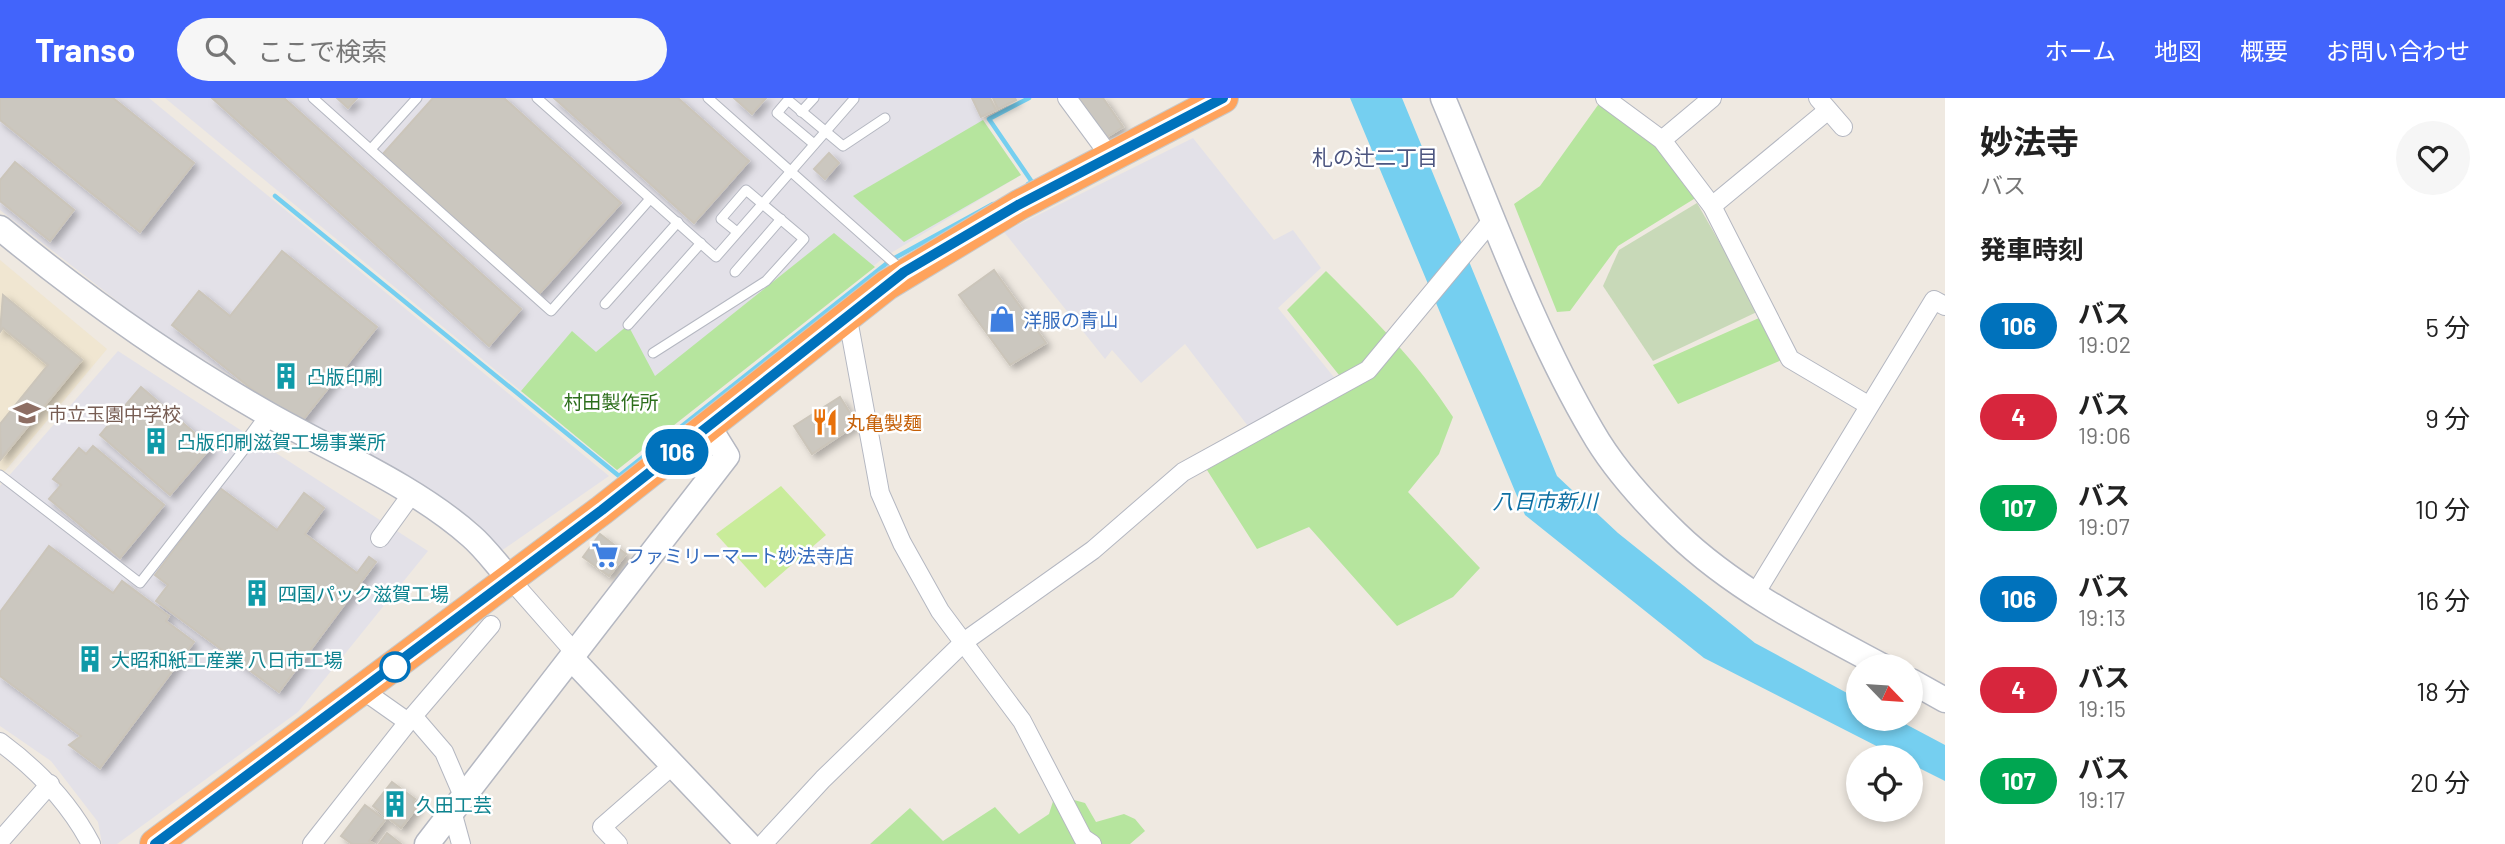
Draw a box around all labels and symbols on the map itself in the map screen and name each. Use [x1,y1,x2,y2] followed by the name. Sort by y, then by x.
[1312,144,1438,169] district label: 札の辻二丁目
[987,304,1017,334] shop icon: 洋服の青山
[1023,308,1118,331] place label: 洋服の青山
[271,361,301,391] building icon: 凸版印刷
[307,365,383,388] place label: 凸版印刷
[563,390,659,413] park label: 村田製作所
[12,398,42,428] school or university icon: 市立玉園中学校
[48,402,181,425] place label: 市立玉園中学校
[810,407,840,437] restaurant icon: 丸亀製麺
[846,411,922,434] place label: 丸亀製麺
[141,426,171,456] building icon: 凸版印刷滋賀工場事業所
[637,429,717,475] line badge: 106
[177,430,386,453] place label: 凸版印刷滋賀工場事業所
[1493,488,1599,513] water label: 八日市新川
[590,540,620,570] supermarket icon: ファミリーマート妙法寺店
[626,544,854,567] place label: ファミリーマート妙法寺店
[242,578,272,608] building icon: 四国パック滋賀工場
[278,582,449,605] place label: 四国パック滋賀工場
[75,644,105,674] building icon: 大昭和紙工産業 八日市工場
[111,648,343,671] place label: 大昭和紙工産業 八日市工場
[380,652,410,682] unlabelled marker
[1846,654,1923,732] north arrow
[380,789,410,819] building icon: 久田工芸
[416,793,492,816] place label: 久田工芸

